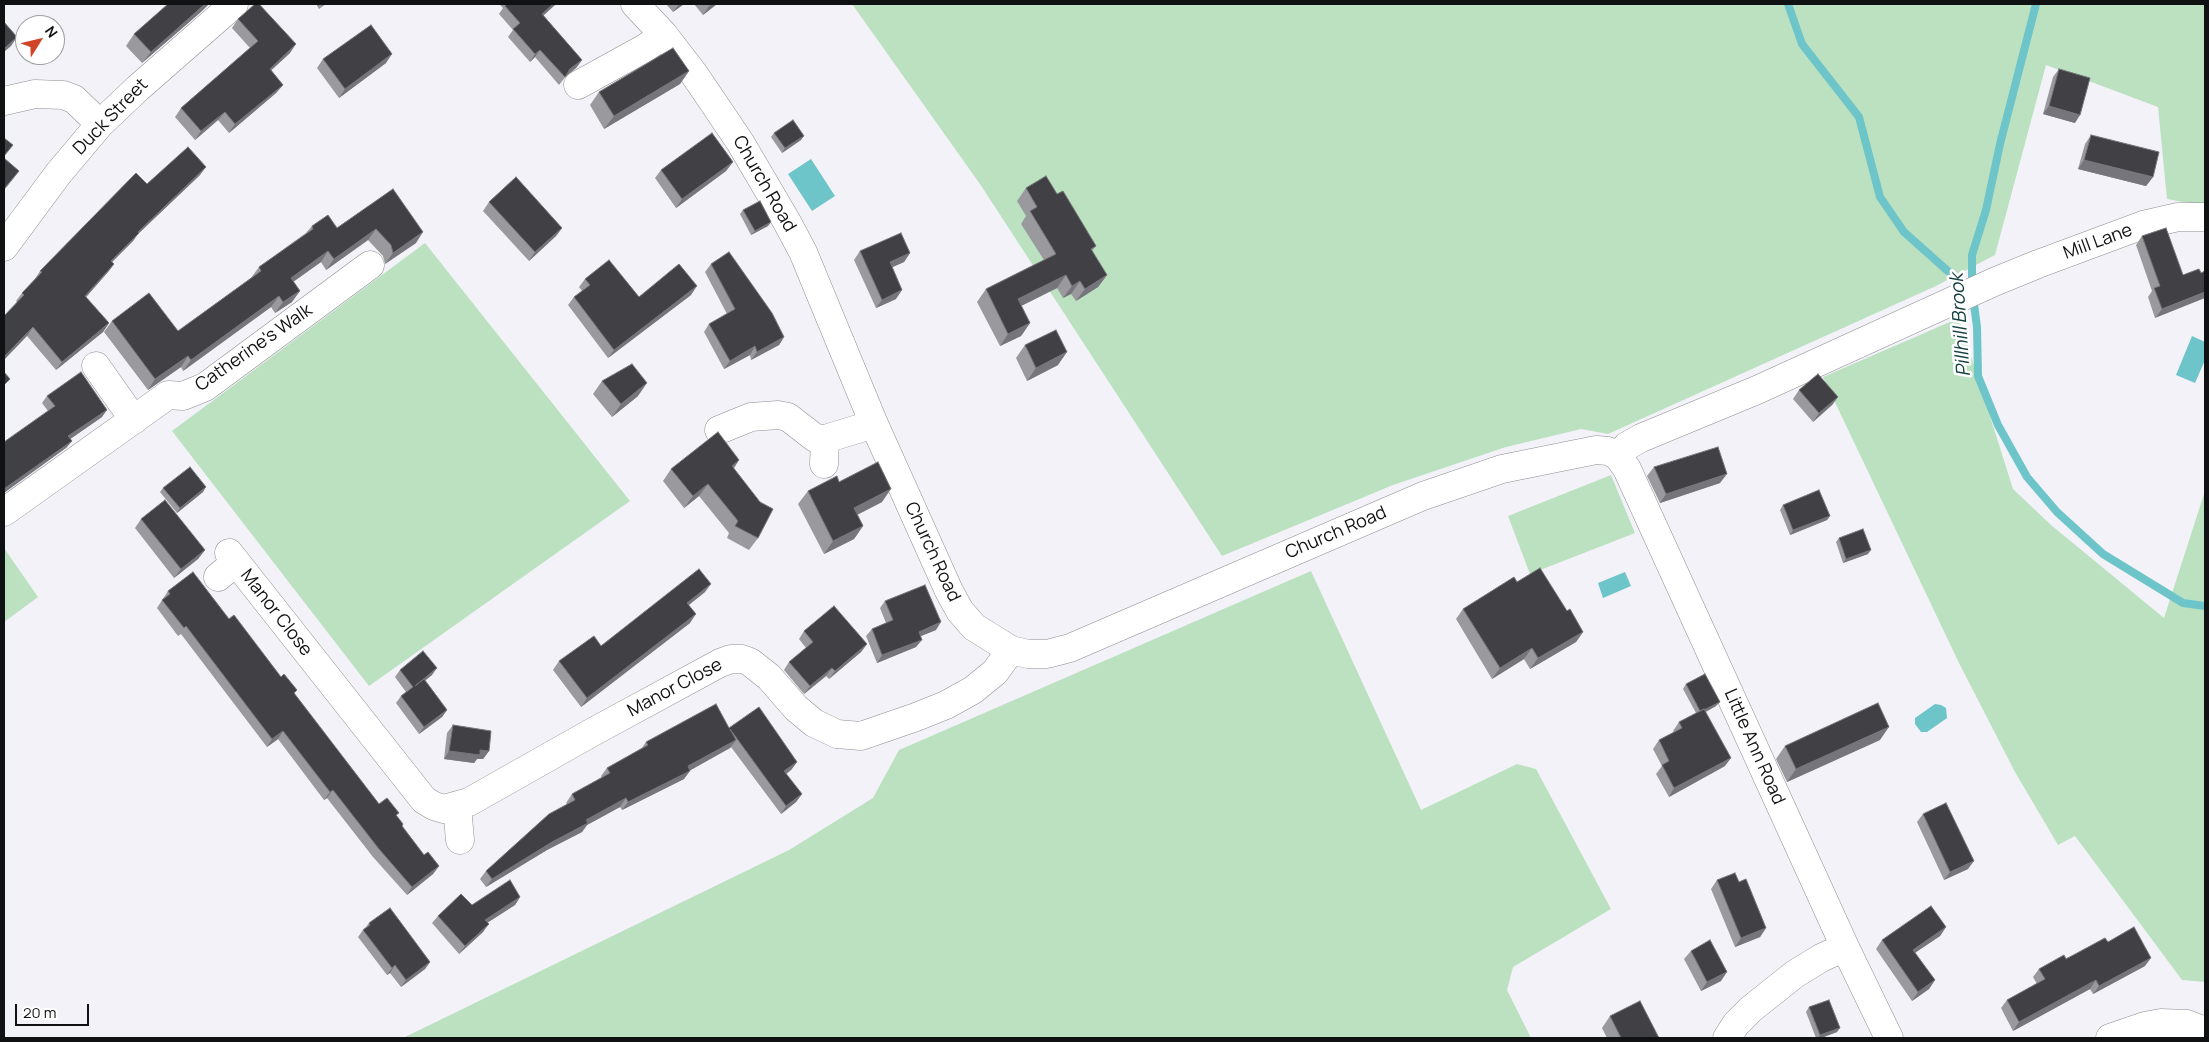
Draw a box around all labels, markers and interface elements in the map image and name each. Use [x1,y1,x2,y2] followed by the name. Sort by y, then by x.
[15,15,65,65] north arrow
[41,22,62,41] text: N
[69,74,153,160] street label: Duck Street
[728,132,800,236] street label: Church Road
[2061,220,2135,264] street label: Mill Lane
[1946,273,1976,377] water label: Pillhill Brook
[191,300,317,396] street label: Catherine's Walk
[899,499,965,605] street label: Church Road
[1282,502,1390,564] street label: Church Road
[235,565,317,661] street label: Manor Close
[624,654,726,722] street label: Manor Close
[1719,686,1789,808] street label: Little Ann Road
[18,994,91,1026] scale bar
[23,1002,56,1023] text: 20 m

